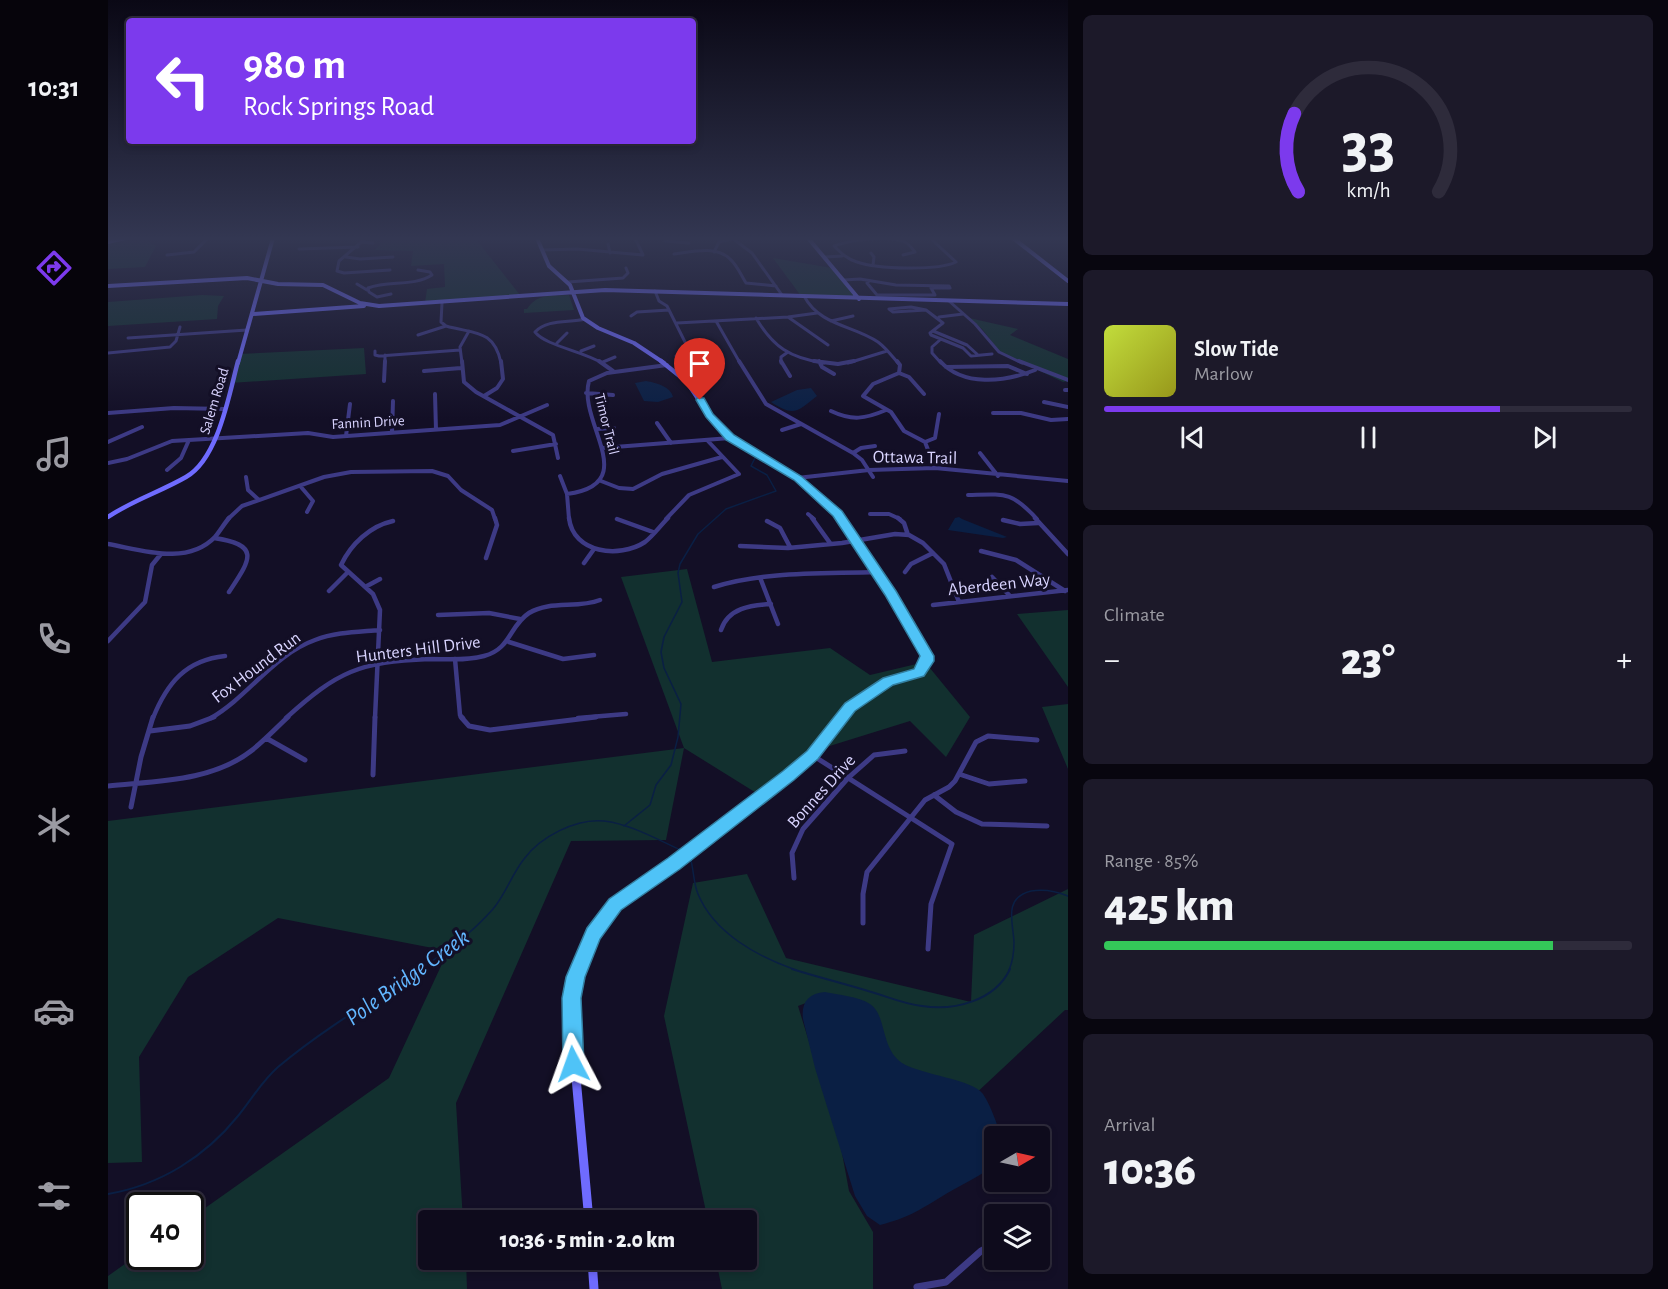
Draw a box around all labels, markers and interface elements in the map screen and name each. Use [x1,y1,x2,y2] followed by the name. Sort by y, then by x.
[144,42,222,120] icon: left
[243,44,346,86] text: 980 m
[28,74,80,101] text: 10:31
[243,93,434,120] text: Rock Springs Road
[1341,116,1395,178] text: 33
[1346,180,1390,201] text: km/h
[33,247,75,289] icon: directions
[674,338,725,400] pin
[1194,338,1279,360] text: Slow Tide
[683,347,716,380] icon: arrive
[1194,364,1253,384] text: Marlow
[197,366,232,436] street label: Salem Road
[592,392,621,456] street label: Timor Trail
[331,413,405,432] street label: Fannin Drive
[1176,421,1209,454] icon: previous
[1352,421,1385,454] icon: pause
[1528,421,1561,454] icon: next
[33,433,75,475] icon: music
[873,448,957,468] street label: Ottawa Trail
[947,571,1051,599] street label: Aberdeen Way
[1104,605,1165,625] text: Climate
[33,618,75,660] icon: phone
[209,629,304,707] street label: Fox Hound Run
[355,633,482,667] street label: Hunters Hill Drive
[1341,638,1395,683] text: 23°
[1104,644,1120,677] text: −
[1616,644,1632,677] text: +
[784,751,859,832] street label: Bonnes Drive
[33,804,75,846] icon: climate
[1104,851,1199,871] text: Range · 85%
[1104,884,1234,929] text: 425 km
[341,925,474,1031] water label: Pole Bridge Creek
[33,990,75,1032] icon: car
[541,1032,605,1096] position arrow
[1104,1115,1155,1135] text: Arrival
[984,1126,1050,1192] north arrow
[984,1126,1050,1270] map controls
[1104,1148,1196,1193] text: 10:36
[33,1175,75,1217] icon: filters
[126,1192,204,1270] speed limit sign: 40
[984,1204,1050,1270] button: layers
[500,1229,675,1251] text: 10:36 · 5 min · 2.0 km

